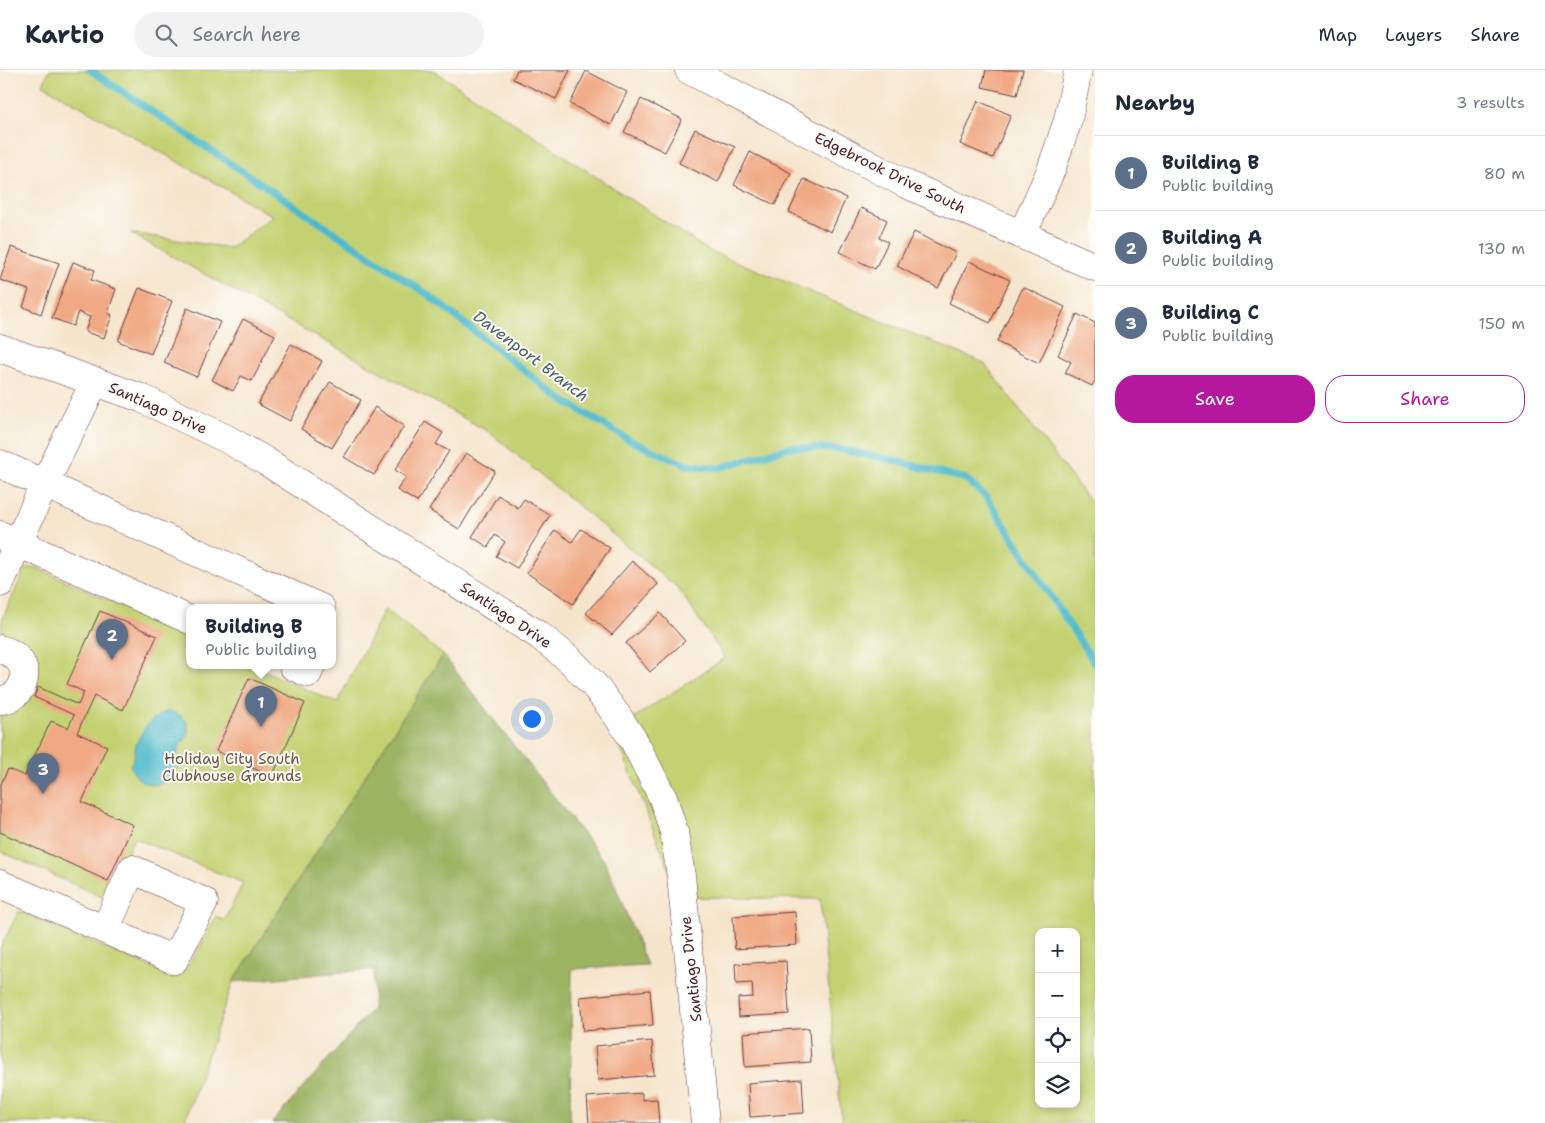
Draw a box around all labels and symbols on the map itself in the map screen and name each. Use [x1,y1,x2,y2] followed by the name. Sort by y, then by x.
[811,128,969,218] street label: Edgebrook Drive South
[469,306,593,406] water label: Davenport Branch
[106,377,210,439] street label: Santiago Drive
[456,577,556,653] street label: Santiago Drive
[96,619,128,660] pin: 2
[245,686,277,727] pin: 1
[519,706,545,732] your location
[162,749,302,786] park label: Holiday City South Clubhouse Grounds
[27,753,59,794] pin: 3
[676,915,706,1023] street label: Santiago Drive

